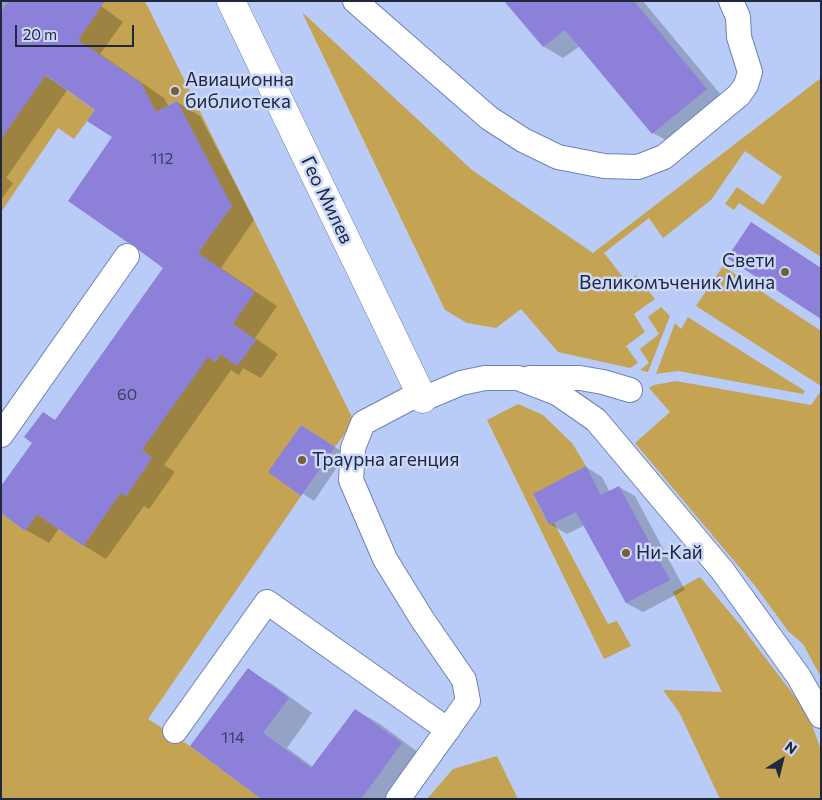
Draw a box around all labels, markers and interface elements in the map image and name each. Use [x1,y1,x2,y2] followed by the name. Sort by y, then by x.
[18,15,136,47] scale bar
[23,25,57,43] text: 20 m
[185,69,294,113] place label: Авиационна библиотека
[169,85,181,97] marker: Авиационна библиотека
[151,149,173,169] house number: 112
[296,153,358,247] street label: Гео Милев
[579,250,775,294] place label: Свети Великомъченик Мина
[779,266,791,278] marker: Свети Великомъченик Мина
[117,385,137,405] house number: 60
[312,449,459,471] place label: Траурна агенция
[296,454,308,466] marker: Траурна агенция
[636,542,703,564] place label: Ни-Кай
[620,547,632,559] marker: Ни-Кай
[221,728,245,748] house number: 114
[757,735,807,785] north arrow
[782,737,800,757] text: N

